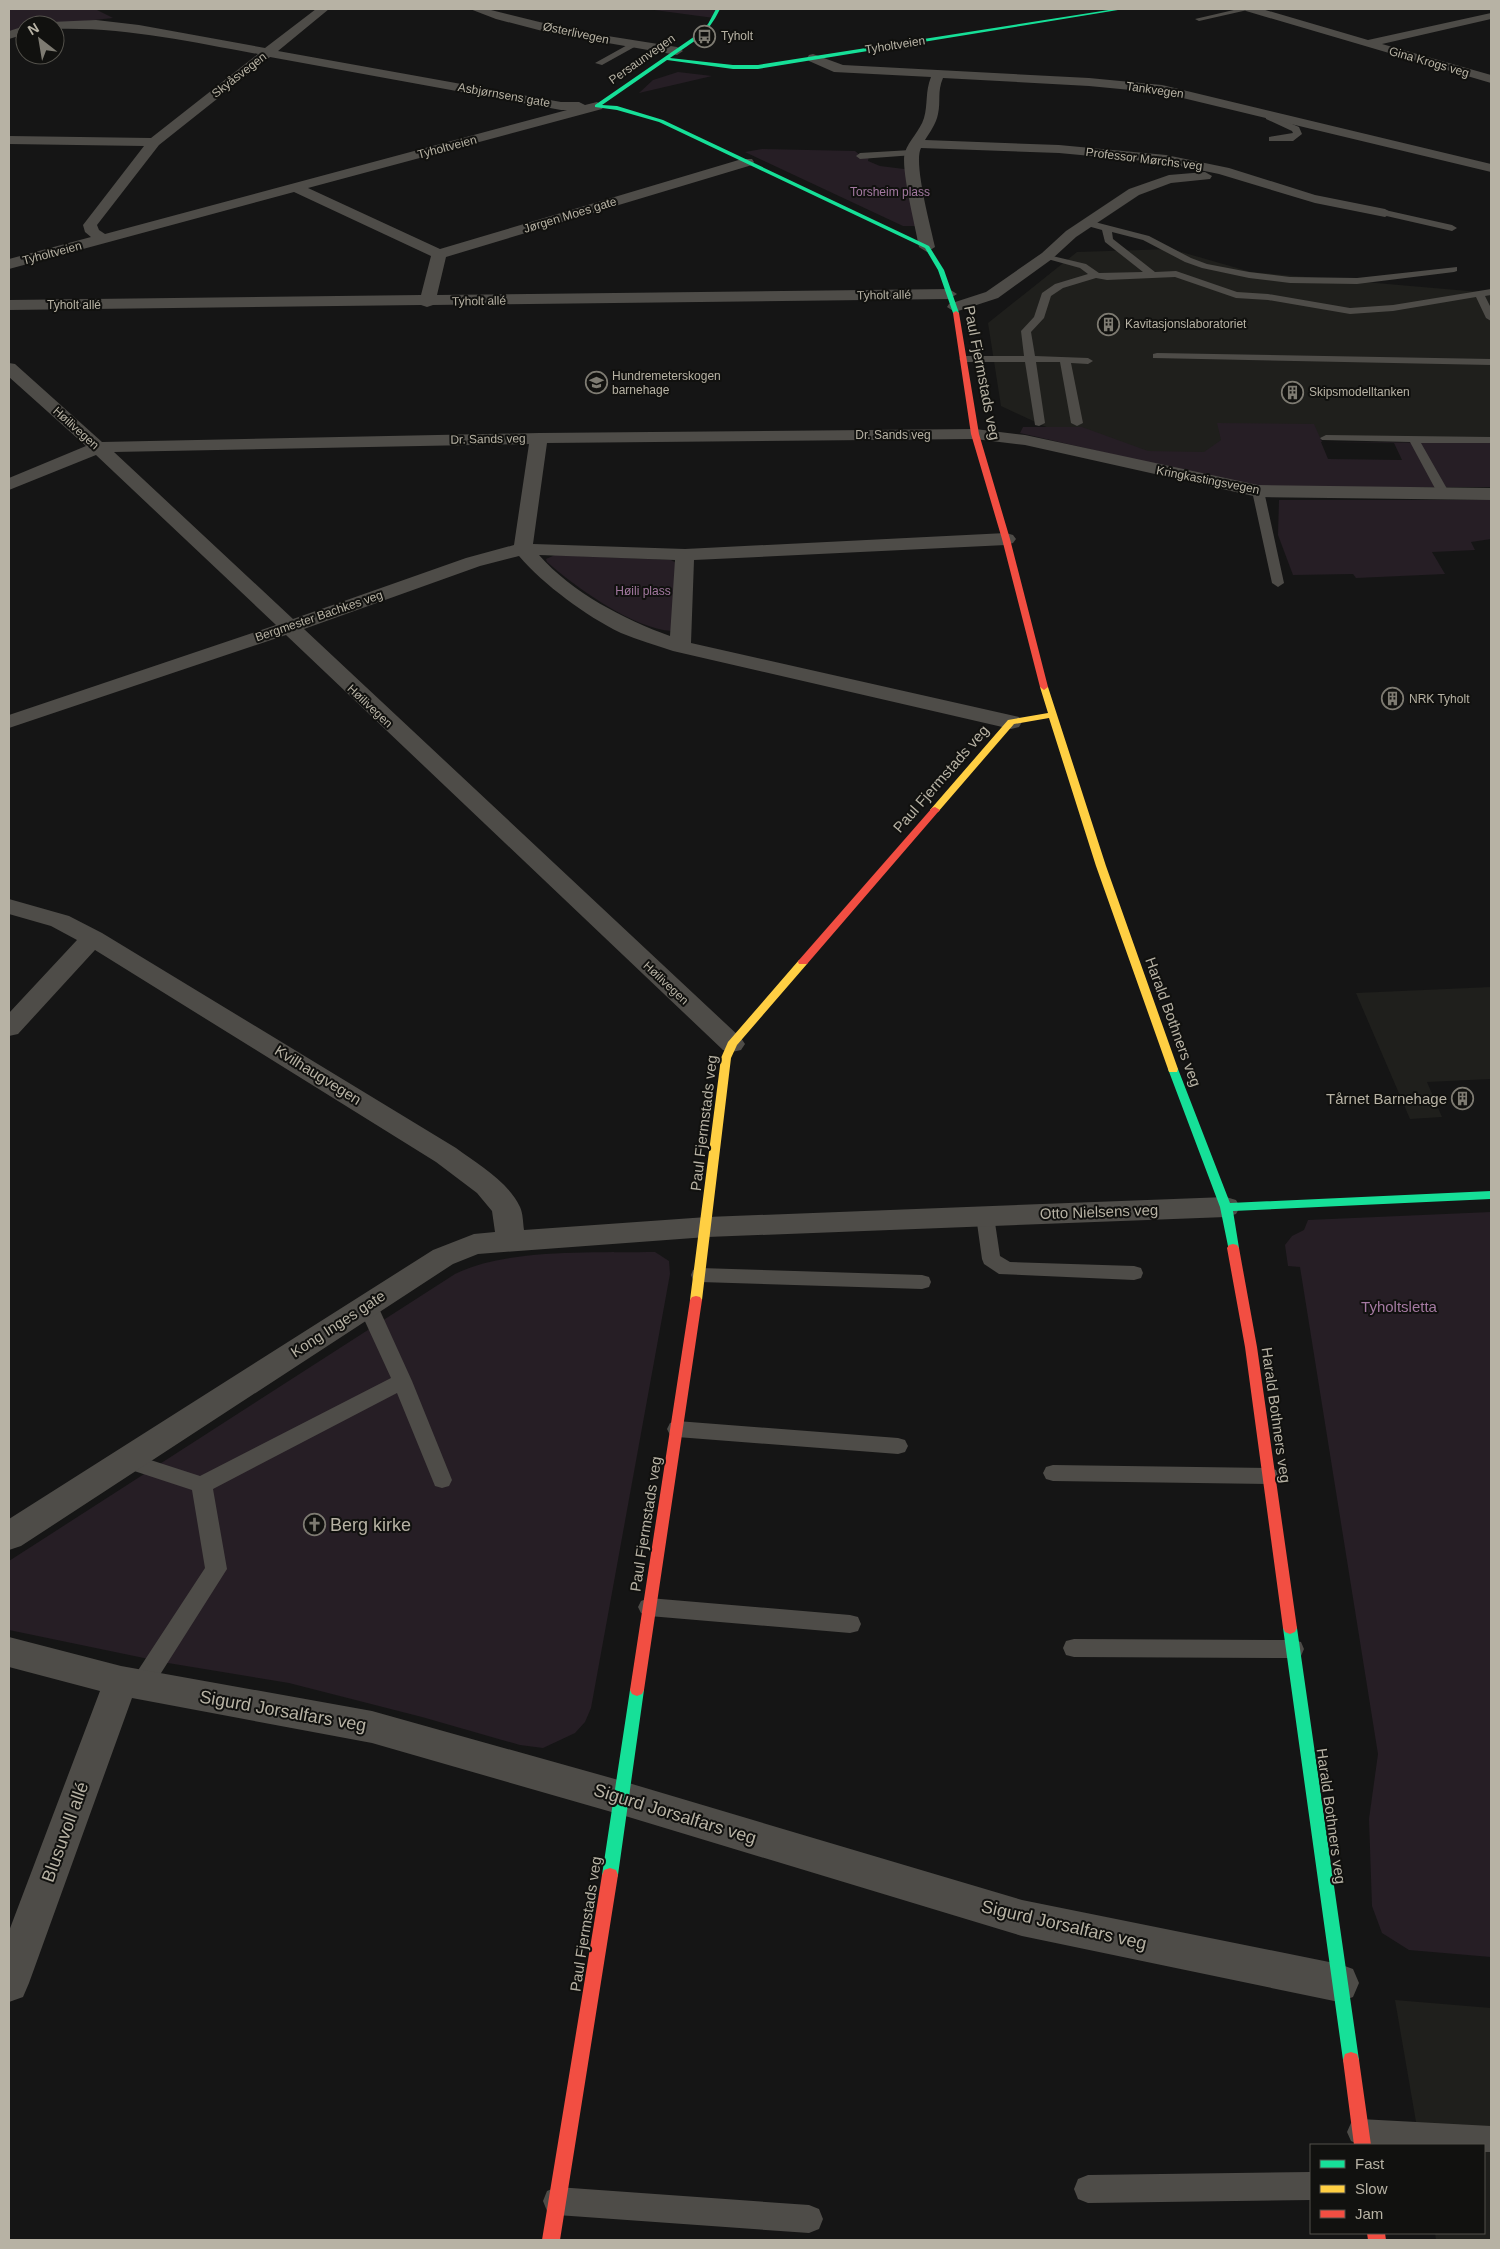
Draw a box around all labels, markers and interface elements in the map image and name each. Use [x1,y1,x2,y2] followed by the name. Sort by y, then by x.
[15,15,65,65] north arrow
[25,19,42,38] text: N
[542,19,610,47] street label: Østerlivegen
[693,24,717,48] bus stop icon: Tyholt
[721,29,754,43] place label: Tyholt
[606,31,678,87] street label: Persaunvegen
[864,33,926,57] street label: Tyholtveien
[1387,44,1471,80] street label: Gina Krogs veg
[209,49,269,101] street label: Skyåsvegen
[1125,79,1185,101] street label: Tankvegen
[457,80,552,110] street label: Asbjørnsens gate
[416,132,478,162] street label: Tyholtveien
[1085,145,1203,173] street label: Professor Mørchs veg
[850,185,930,199] park label: Torsheim plass
[522,194,619,236] street label: Jørgen Moes gate
[21,238,83,268] street label: Tyholtveien
[857,288,911,302] street label: Tyholt allé
[452,294,506,308] street label: Tyholt allé
[47,298,101,312] street label: Tyholt allé
[961,304,1004,442] street label: Paul Fjermstads veg
[1097,312,1121,336] building icon: Kavitasjonslaboratoriet
[1125,317,1247,331] place label: Kavitasjonslaboratoriet
[612,369,721,397] place label: Hundremeterskogen barnehage
[584,371,608,395] school or university icon: Hundremeterskogen barnehage
[1281,380,1305,404] building icon: Skipsmodelltanken
[1309,385,1410,399] place label: Skipsmodelltanken
[50,404,102,452] street label: Høilivegen
[855,428,931,442] street label: Dr. Sands veg
[450,431,526,447] street label: Dr. Sands veg
[1155,463,1261,497] street label: Kringkastingsvegen
[615,584,671,598] park label: Høili plass
[253,588,385,644] street label: Bergmester Bachkes veg
[344,682,396,730] street label: Høilivegen
[1381,687,1405,711] building icon: NRK Tyholt
[1409,692,1470,706] place label: NRK Tyholt
[889,721,992,836] street label: Paul Fjermstads veg
[1142,955,1205,1089] street label: Harald Bothners veg
[640,959,692,1007] street label: Høilivegen
[272,1041,365,1108] street label: Kvilhaugvegen
[687,1054,720,1192] street label: Paul Fjermstads veg
[1451,1087,1475,1111] building icon: Tårnet Barnehage
[1326,1090,1447,1107] place label: Tårnet Barnehage
[1040,1201,1158,1222] street label: Otto Nielsens veg
[287,1287,388,1360] street label: Kong Inges gate
[1361,1298,1438,1315] park label: Tyholtsletta
[1259,1346,1294,1484] street label: Harald Bothners veg
[626,1455,665,1593] street label: Paul Fjermstads veg
[302,1513,326,1537] church icon: Berg kirke
[330,1515,411,1535] place label: Berg kirke
[198,1686,368,1736] street label: Sigurd Jorsalfars veg
[1314,1747,1349,1885] street label: Harald Bothners veg
[38,1779,92,1885] street label: Blusuvoll allé
[591,1780,759,1848] street label: Sigurd Jorsalfars veg
[566,1855,605,1993] street label: Paul Fjermstads veg
[979,1896,1149,1954] street label: Sigurd Jorsalfars veg
[1310,2144,1485,2234] legend
[1355,2155,1385,2172] text: Fast
[1355,2180,1388,2197] text: Slow
[1355,2205,1383,2222] text: Jam

